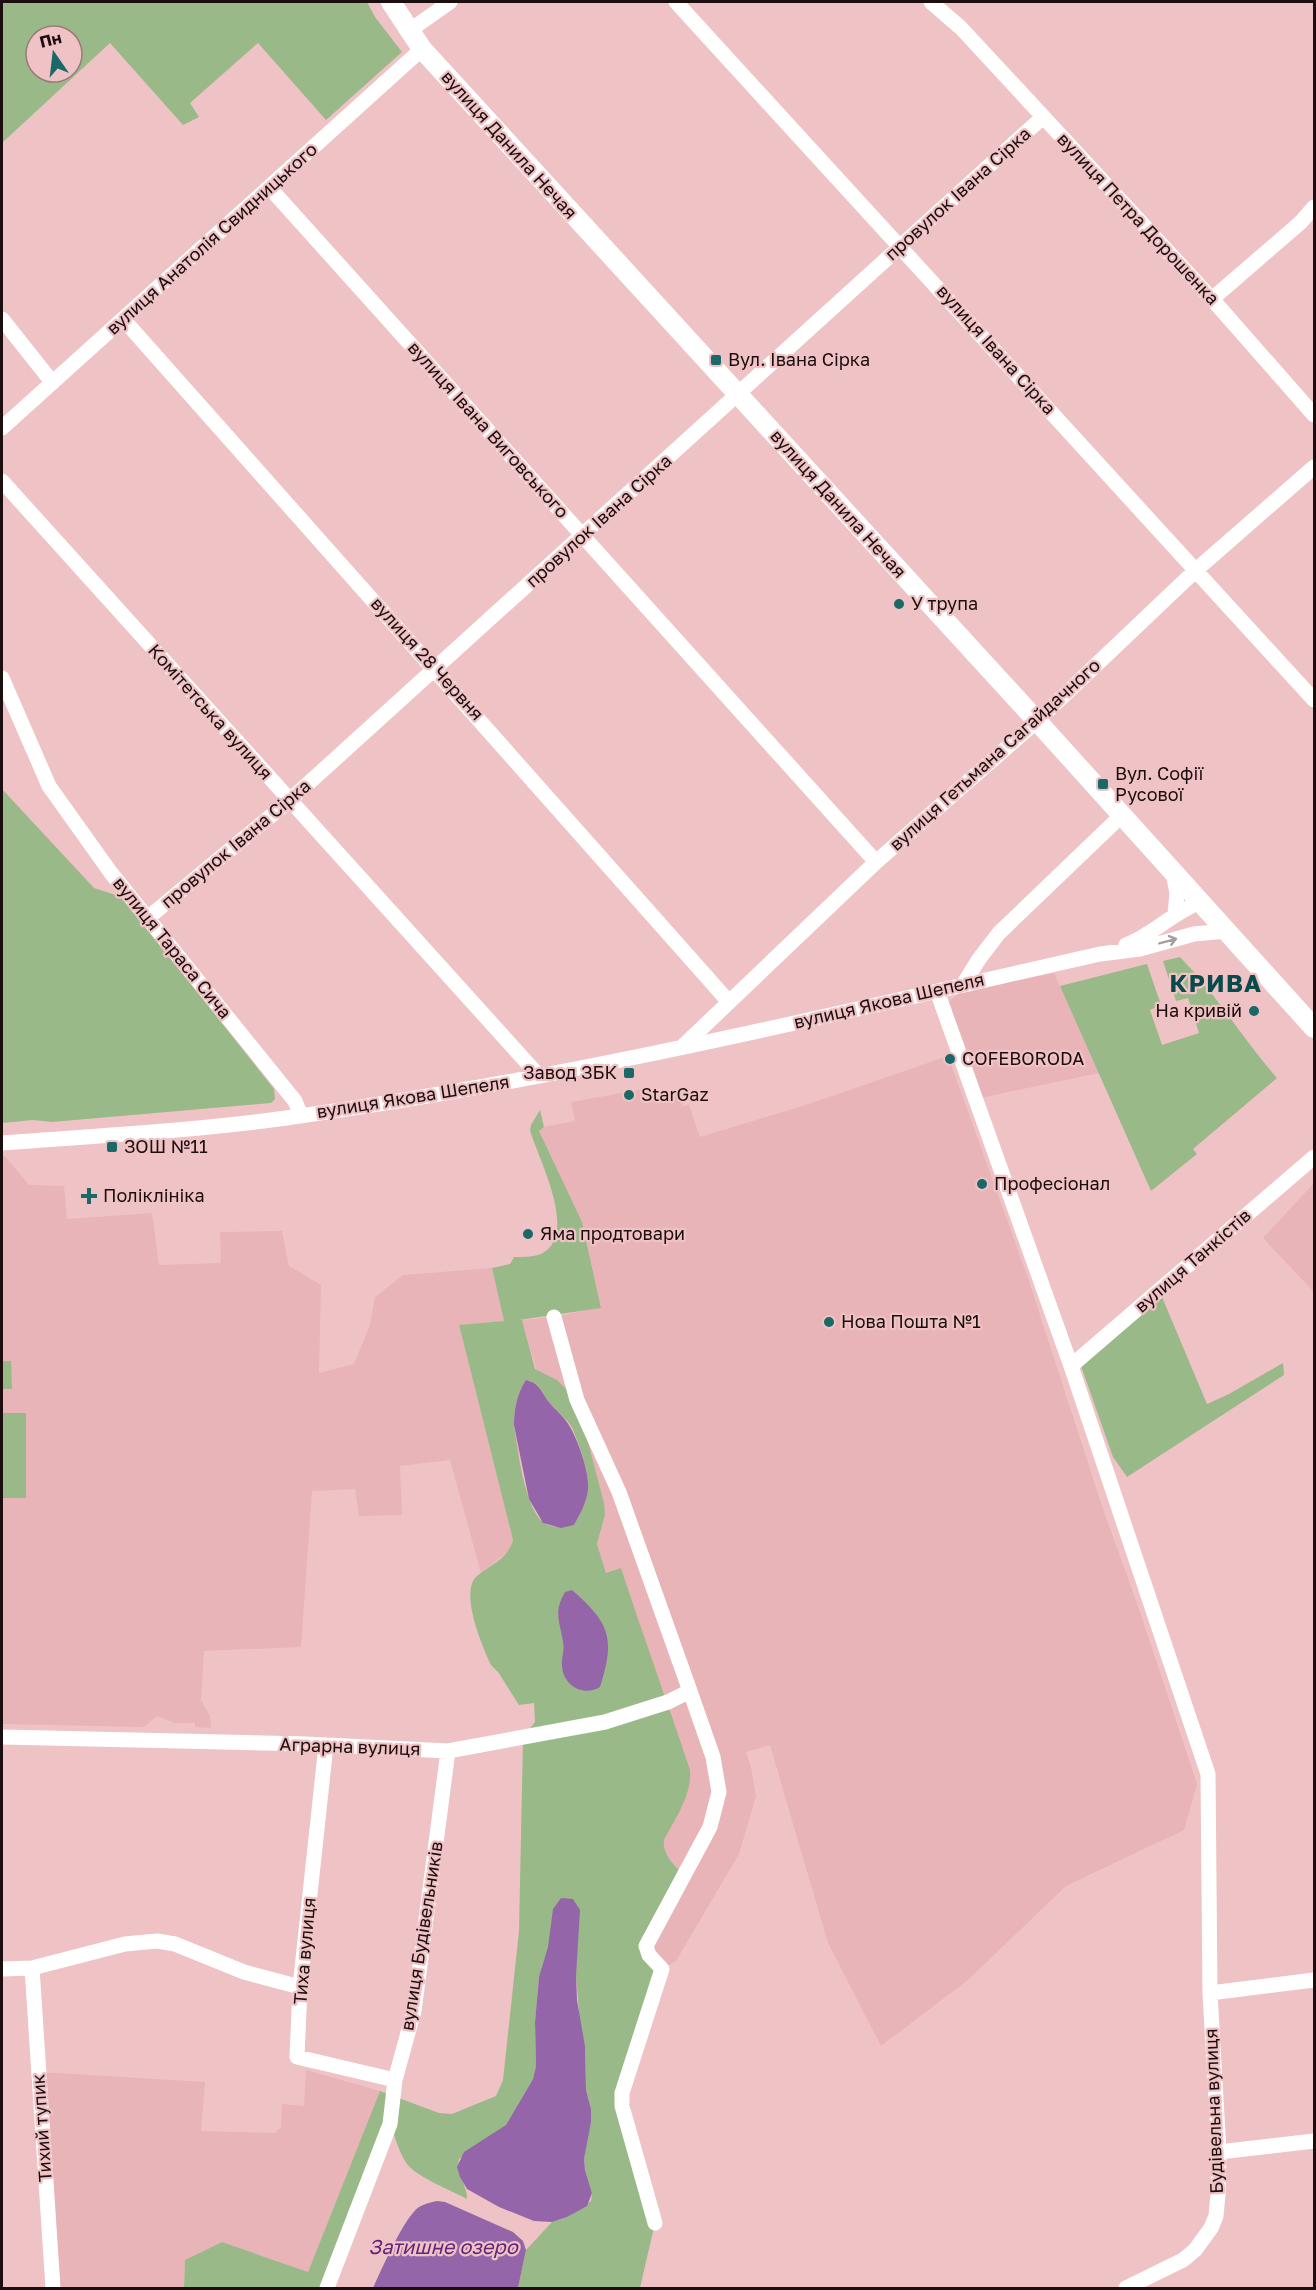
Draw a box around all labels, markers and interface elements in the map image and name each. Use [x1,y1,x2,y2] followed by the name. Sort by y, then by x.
[24,24,84,84] north arrow
[37,27,63,52] text: Пн
[437,66,582,223] street label: вулиця Данила Нечая
[880,122,1035,264] street label: провулок Івана Сірка
[1053,128,1224,309] street label: вулиця Петра Дорошенка
[101,138,321,339] street label: вулиця Анатолія Свидницького
[933,280,1061,419] street label: вулиця Івана Сірка
[404,337,574,522] street label: вулиця Івана Виговського
[728,348,870,370] place label: Вул. Івана Сірка
[709,353,723,367] marker: Вул. Івана Сірка
[766,425,911,582] street label: вулиця Данила Нечая
[521,449,676,591] street label: провулок Івана Сірка
[367,592,489,724] street label: вулиця 28 Червня
[911,592,978,614] place label: У трупа
[892,597,906,611] marker: У трупа
[144,639,278,784] street label: Комітетська вулиця
[884,654,1104,855] street label: вулиця Гетьмана Сагайдачного
[1115,762,1204,805] place label: Вул. Софії Русової
[156,774,315,912] street label: провулок Івана Сірка
[1096,777,1110,791] marker: Вул. Софії Русової
[109,872,237,1023] street label: вулиця Тараса Сича
[1158,935,1177,947] one-way arrow
[791,967,986,1033] street label: вулиця Якова Шепеля
[1170,968,1262,997] district label: КРИВА
[1155,999,1242,1021] place label: На кривій
[1247,1004,1261,1018] marker: На кривій
[962,1047,1084,1069] place label: COFEBORODA
[943,1052,957,1066] marker: COFEBORODA
[523,1061,617,1083] place label: Завод ЗБК
[622,1066,636,1080] marker: Завод ЗБК
[315,1070,511,1122] street label: вулиця Якова Шепеля
[641,1083,709,1105] place label: StarGaz
[622,1088,636,1102] marker: StarGaz
[124,1135,208,1157] place label: ЗОШ №11
[105,1140,119,1154] marker: ЗОШ №11
[994,1172,1110,1194] place label: Професіонал
[975,1177,989,1191] marker: Професіонал
[103,1184,205,1206] place label: Поліклініка
[80,1187,98,1205] marker: Поліклініка
[1130,1204,1255,1317] street label: вулиця Танкістів
[540,1222,685,1244] place label: Яма продтовари
[521,1227,535,1241] marker: Яма продтовари
[841,1310,981,1332] place label: Нова Пошта №1
[822,1315,836,1329] marker: Нова Пошта №1
[279,1733,421,1759] street label: Аграрна вулиця
[395,1840,447,2032] street label: вулиця Будівельників
[288,1896,320,2005] street label: Тиха вулиця
[1199,2028,1227,2194] street label: Будівельна вулиця
[26,2073,56,2183] street label: Тихий тупик
[368,2234,519,2258] water label: Затишне озеро

